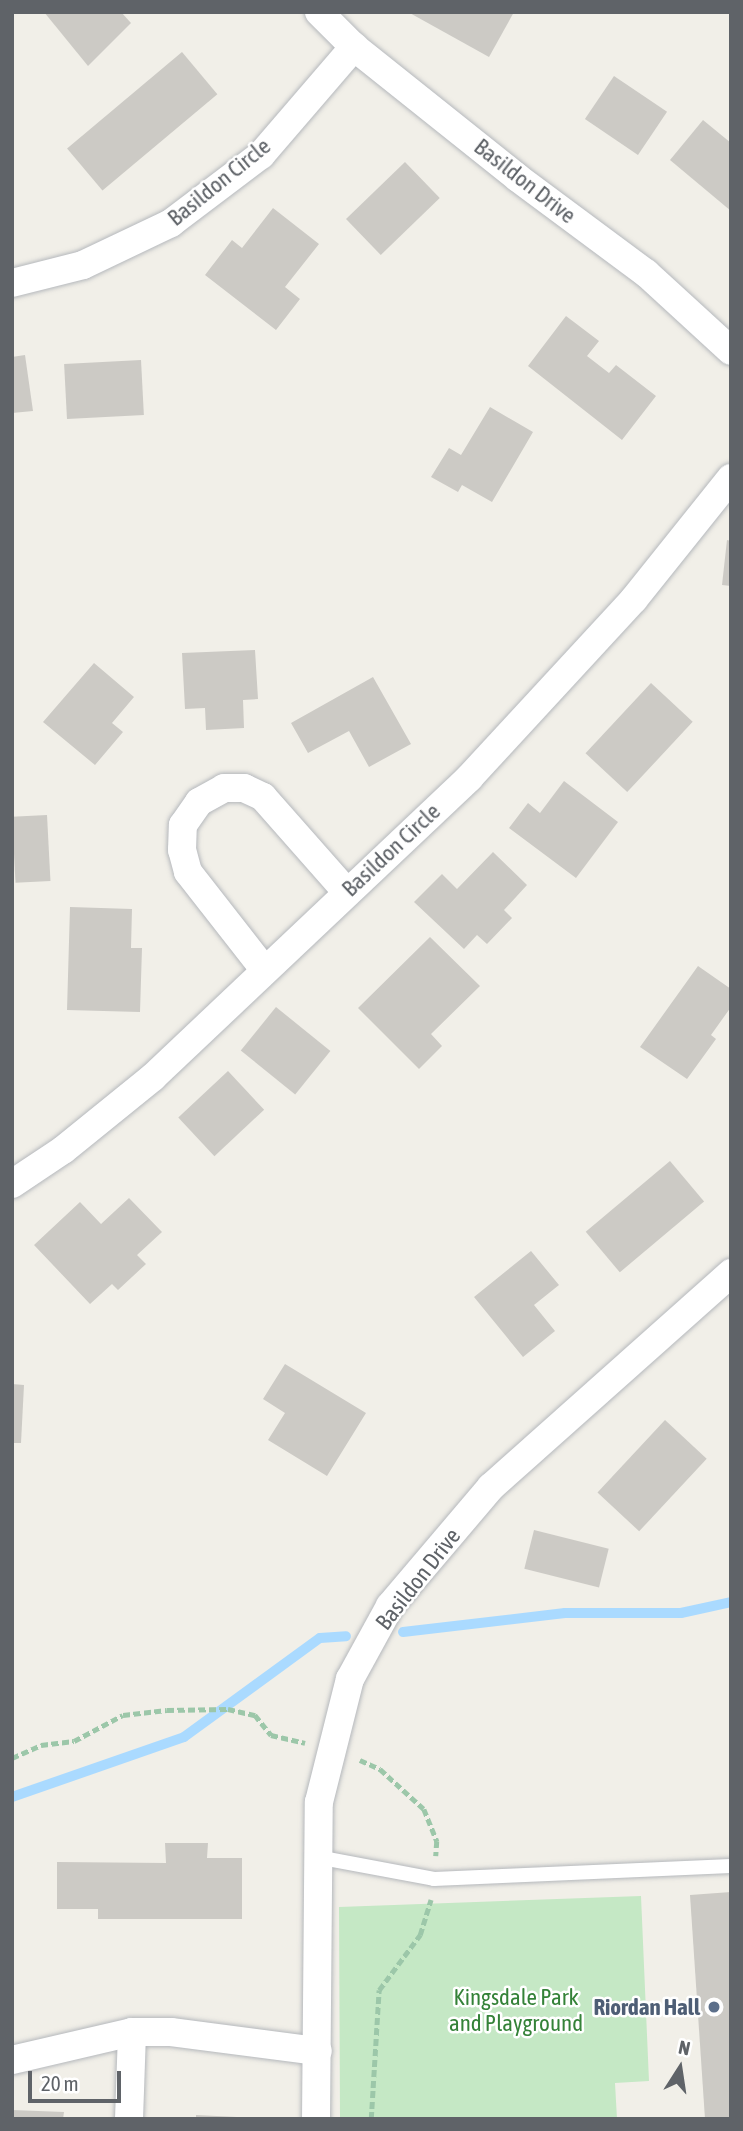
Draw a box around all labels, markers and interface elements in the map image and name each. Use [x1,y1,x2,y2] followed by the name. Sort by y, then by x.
[162,132,276,232] street label: Basildon Circle
[469,133,581,229] street label: Basildon Drive
[336,798,446,902] street label: Basildon Circle
[370,1523,466,1635] street label: Basildon Drive
[449,1983,583,2037] park label: Kingsdale Park and Playground
[593,1993,700,2021] place label: Riordan Hall
[706,1999,722,2015] marker: Riordan Hall
[645,2033,715,2103] north arrow
[677,2036,692,2059] text: N
[32,2058,124,2102] scale bar
[41,2071,79,2095] text: 20 m

